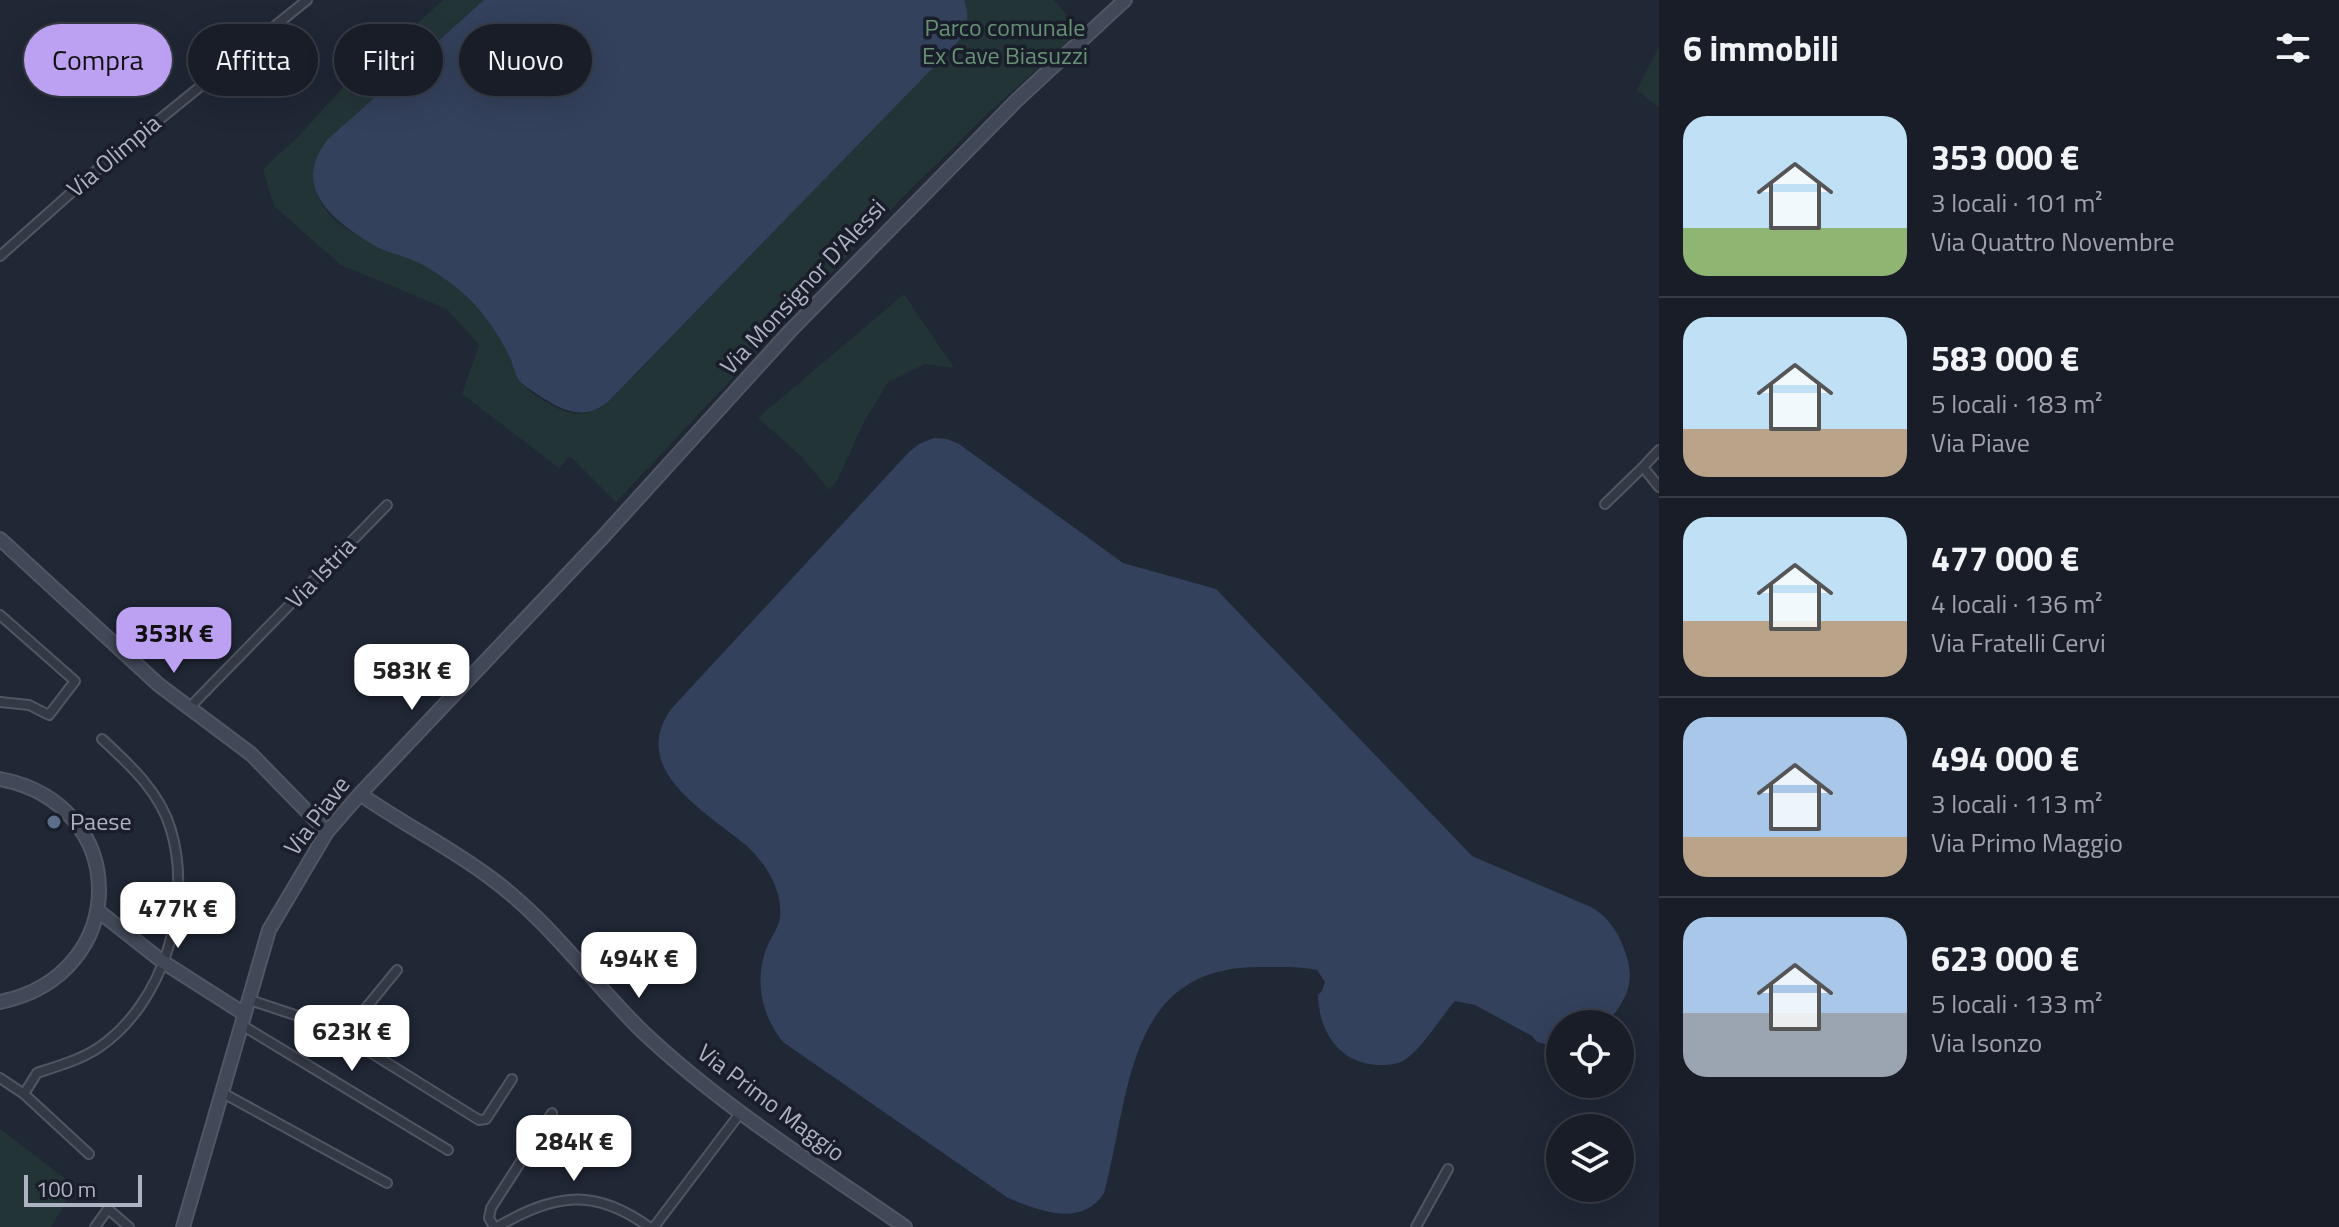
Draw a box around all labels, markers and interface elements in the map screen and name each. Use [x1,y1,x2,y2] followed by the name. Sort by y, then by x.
[922,9,1088,73] park label: Parco comunale Ex Cave Biasuzzi
[1683,22,1839,74] text: 6 immobili
[24,24,172,96] chip: Compra
[188,24,318,96] chip: Affitta
[334,24,443,96] chip: Filtri
[459,24,592,96] chip: Nuovo
[2271,26,2315,70] icon: filters
[58,105,168,205] street label: Via Olimpia
[1931,131,2079,183] text: 353 000 €
[1747,148,1843,244] icon: home
[1931,183,2103,222] text: 3 locali · 101 m²
[711,190,894,382] street label: Via Monsignor D'Alessi
[1931,222,2175,261] text: Via Quattro Novembre
[1931,332,2079,384] text: 583 000 €
[1747,349,1843,445] icon: home
[1931,384,2103,423] text: 5 locali · 183 m²
[1931,423,2030,462] text: Via Piave
[277,528,364,616] street label: Via Istria
[1931,532,2079,584] text: 477 000 €
[1747,549,1843,645] icon: home
[1931,584,2103,623] text: 4 locali · 136 m²
[109,607,239,675] pin: 353K €
[134,613,214,652] text: 353K €
[1931,623,2106,662] text: Via Fratelli Cervi
[347,644,477,712] pin: 583K €
[372,650,452,689] text: 583K €
[1931,732,2079,784] text: 494 000 €
[1747,749,1843,845] icon: home
[274,768,358,863] street label: Via Piave
[1931,784,2103,823] text: 3 locali · 113 m²
[70,803,132,839] place label: Paese
[45,813,63,831] marker: Paese
[1931,823,2123,862] text: Via Primo Maggio
[113,882,243,950] pin: 477K €
[138,888,218,927] text: 477K €
[574,932,704,1000] pin: 494K €
[1931,932,2079,984] text: 623 000 €
[599,938,679,977] text: 494K €
[1747,949,1843,1045] icon: home
[1931,984,2103,1023] text: 5 locali · 133 m²
[287,1005,417,1073] pin: 623K €
[1546,1010,1634,1202] map controls
[1546,1010,1634,1098] button: locate
[312,1011,392,1050] text: 623K €
[1931,1023,2042,1062] text: Via Isonzo
[690,1035,853,1170] street label: Via Primo Maggio
[1546,1114,1634,1202] button: layers
[509,1115,639,1183] pin: 284K €
[534,1121,614,1160] text: 284K €
[24,1171,142,1207] scale bar
[36,1172,96,1206] text: 100 m

